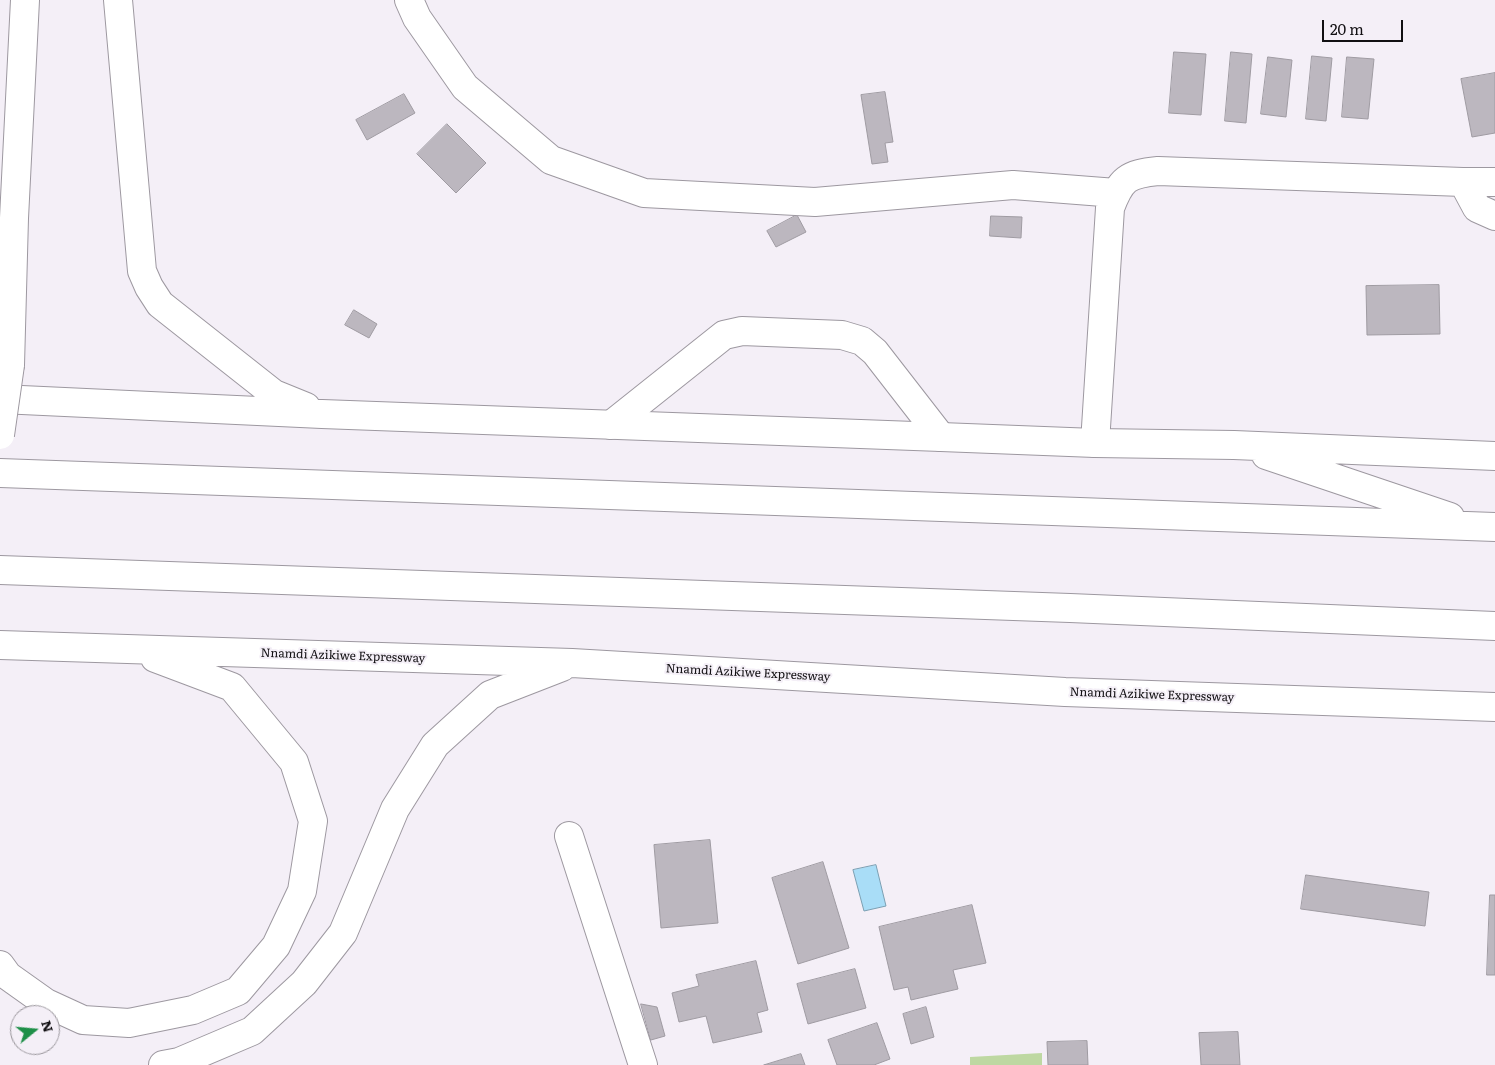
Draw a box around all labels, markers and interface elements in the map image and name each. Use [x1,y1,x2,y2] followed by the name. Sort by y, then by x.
[1325,10,1406,42] scale bar
[1330,17,1364,40] text: 20 m
[260,646,426,666] street label: Nnamdi Azikiwe Expressway
[665,661,831,685] street label: Nnamdi Azikiwe Expressway
[1069,685,1235,705] street label: Nnamdi Azikiwe Expressway
[10,1005,60,1055] north arrow
[37,1017,60,1034] text: N

